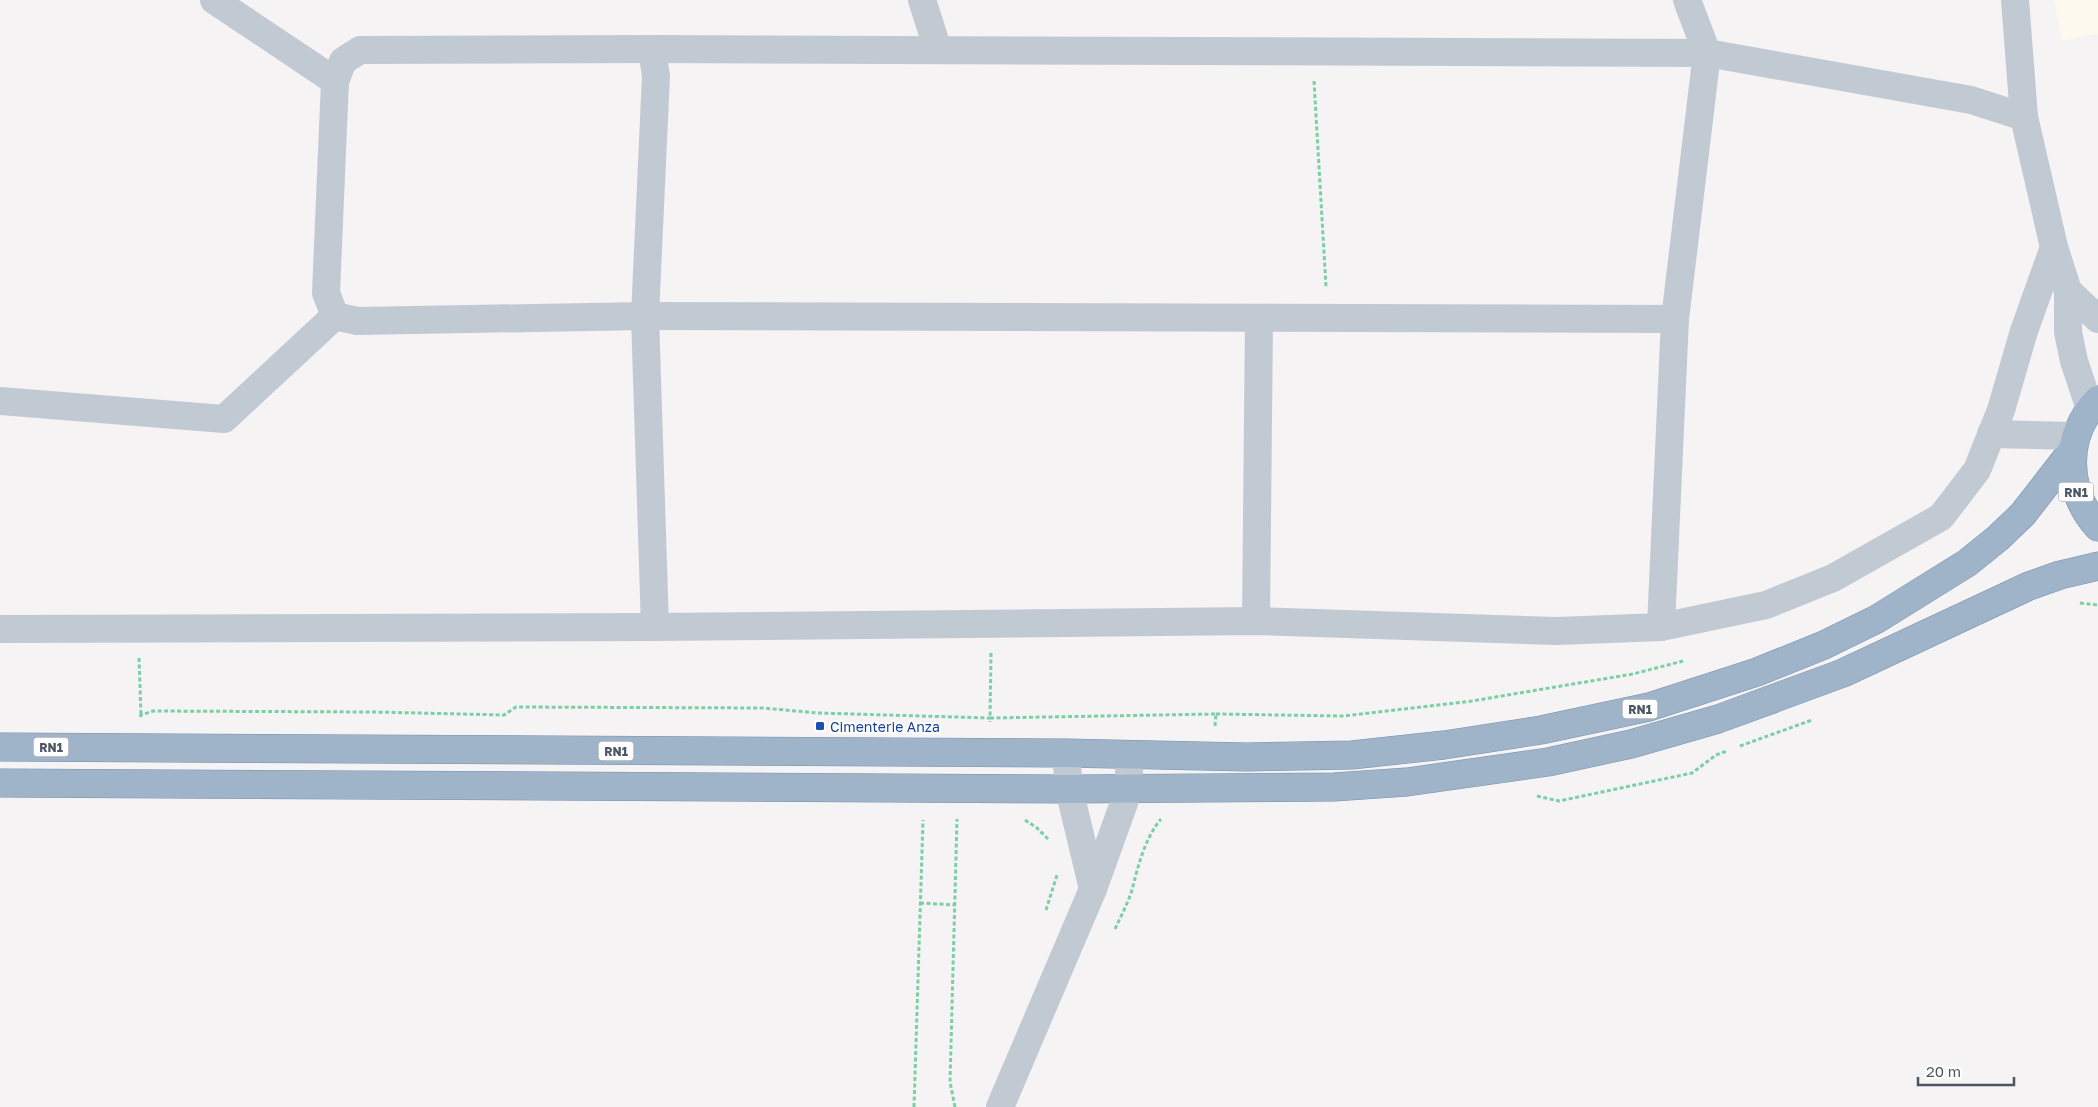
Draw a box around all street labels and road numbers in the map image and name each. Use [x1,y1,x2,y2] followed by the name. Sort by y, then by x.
[2058,482,2094,502] road number: RN1
[1622,700,1658,719] road number: RN1
[34,738,68,756] road number: RN1
[598,741,634,760] road number: RN1

